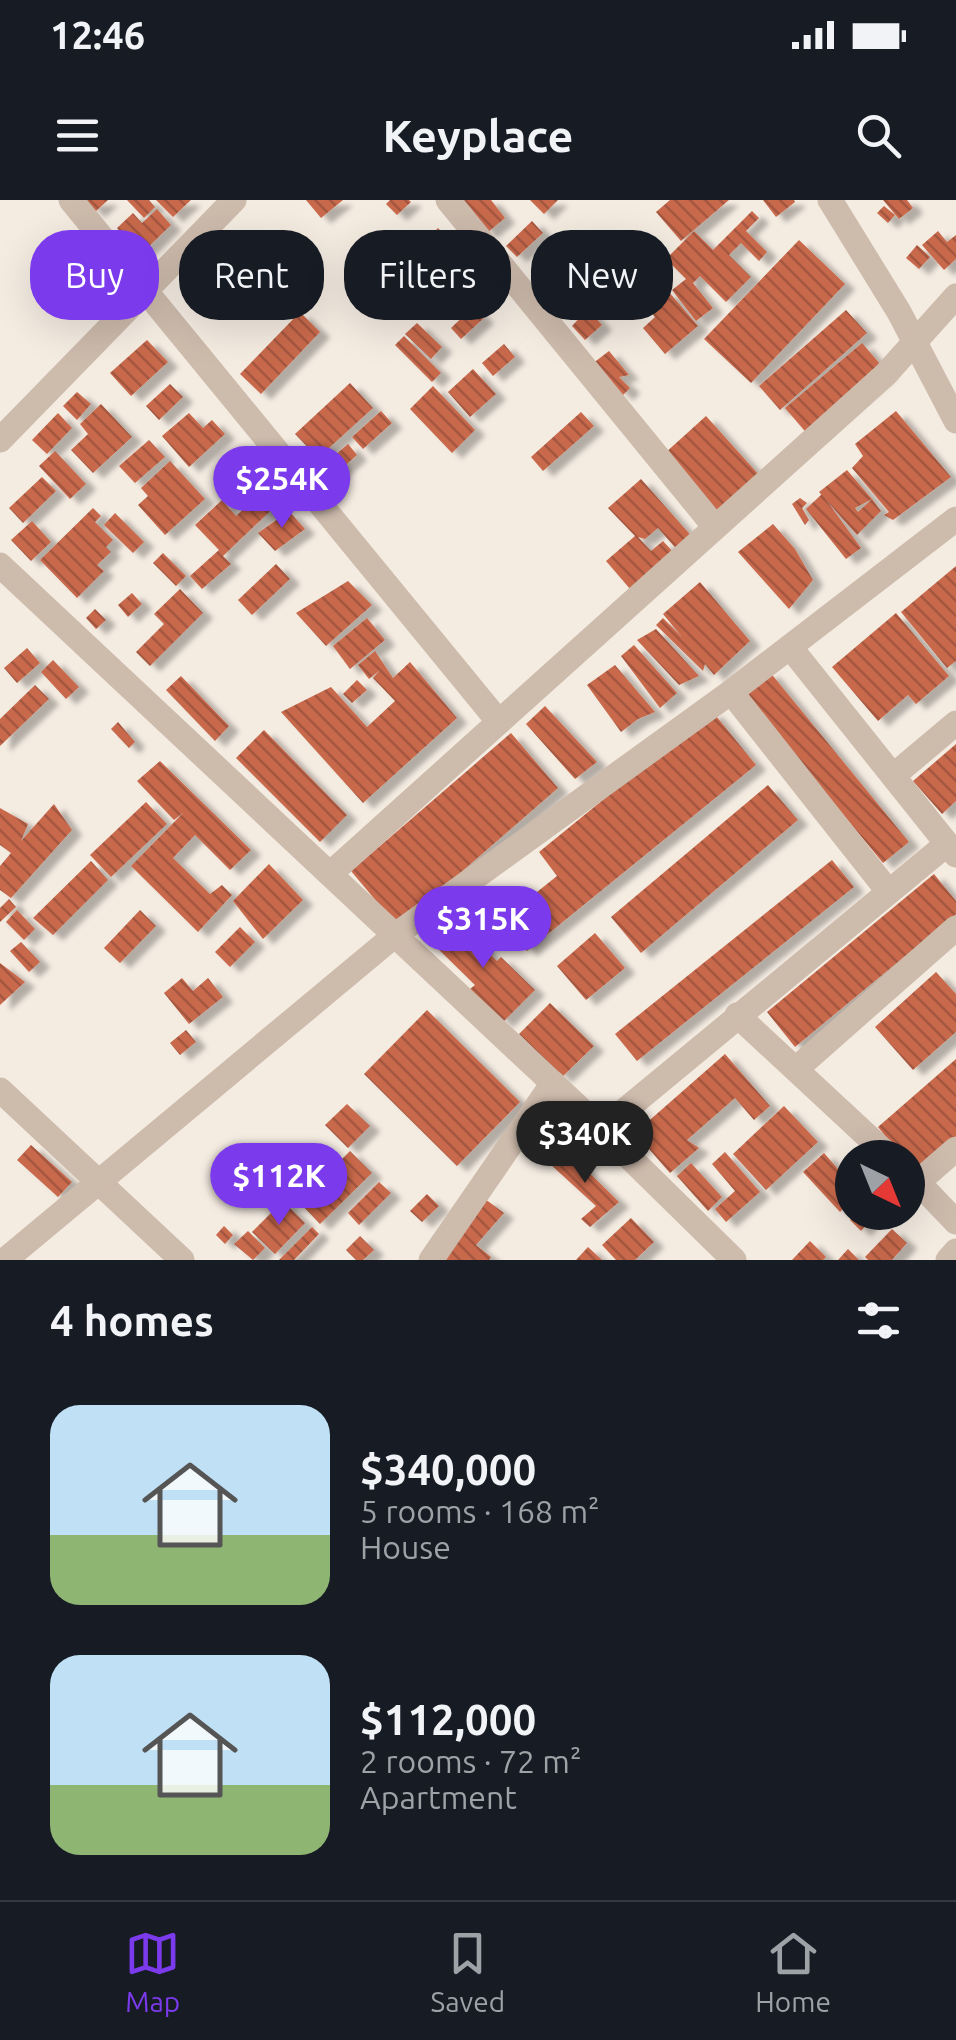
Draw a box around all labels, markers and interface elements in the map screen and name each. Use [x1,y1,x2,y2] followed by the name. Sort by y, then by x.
[50,14,145,56] text: 12:46
[50,108,105,163] icon: menu
[851,108,906,163] icon: search
[383,110,573,161] text: Keyplace
[30,230,159,320] chip: Buy
[179,230,324,320] chip: Rent
[344,230,511,320] chip: Filters
[531,230,673,320] chip: New
[212,446,352,531] pin: $254K
[235,460,329,496] text: $254K
[413,886,553,971] pin: $315K
[436,900,530,936] text: $315K
[515,1101,655,1186] pin: $340K
[538,1115,632,1151] text: $340K
[835,1140,925,1230] north arrow
[835,1140,925,1230] map controls
[209,1143,349,1228] pin: $112K
[232,1157,326,1193] text: $112K
[851,1293,906,1348] icon: filters
[50,1297,214,1344] text: 4 homes
[130,1445,250,1565] icon: home
[360,1446,536,1493] text: $340,000
[360,1493,600,1529] text: 5 rooms · 168 m²
[360,1529,451,1565] text: House
[130,1695,250,1815] icon: home
[360,1696,536,1743] text: $112,000
[360,1743,581,1779] text: 2 rooms · 72 m²
[360,1779,517,1815] text: Apartment
[125,1926,180,2017] tab: Map
[431,1926,505,2017] tab: Saved
[755,1926,831,2017] tab: Home

